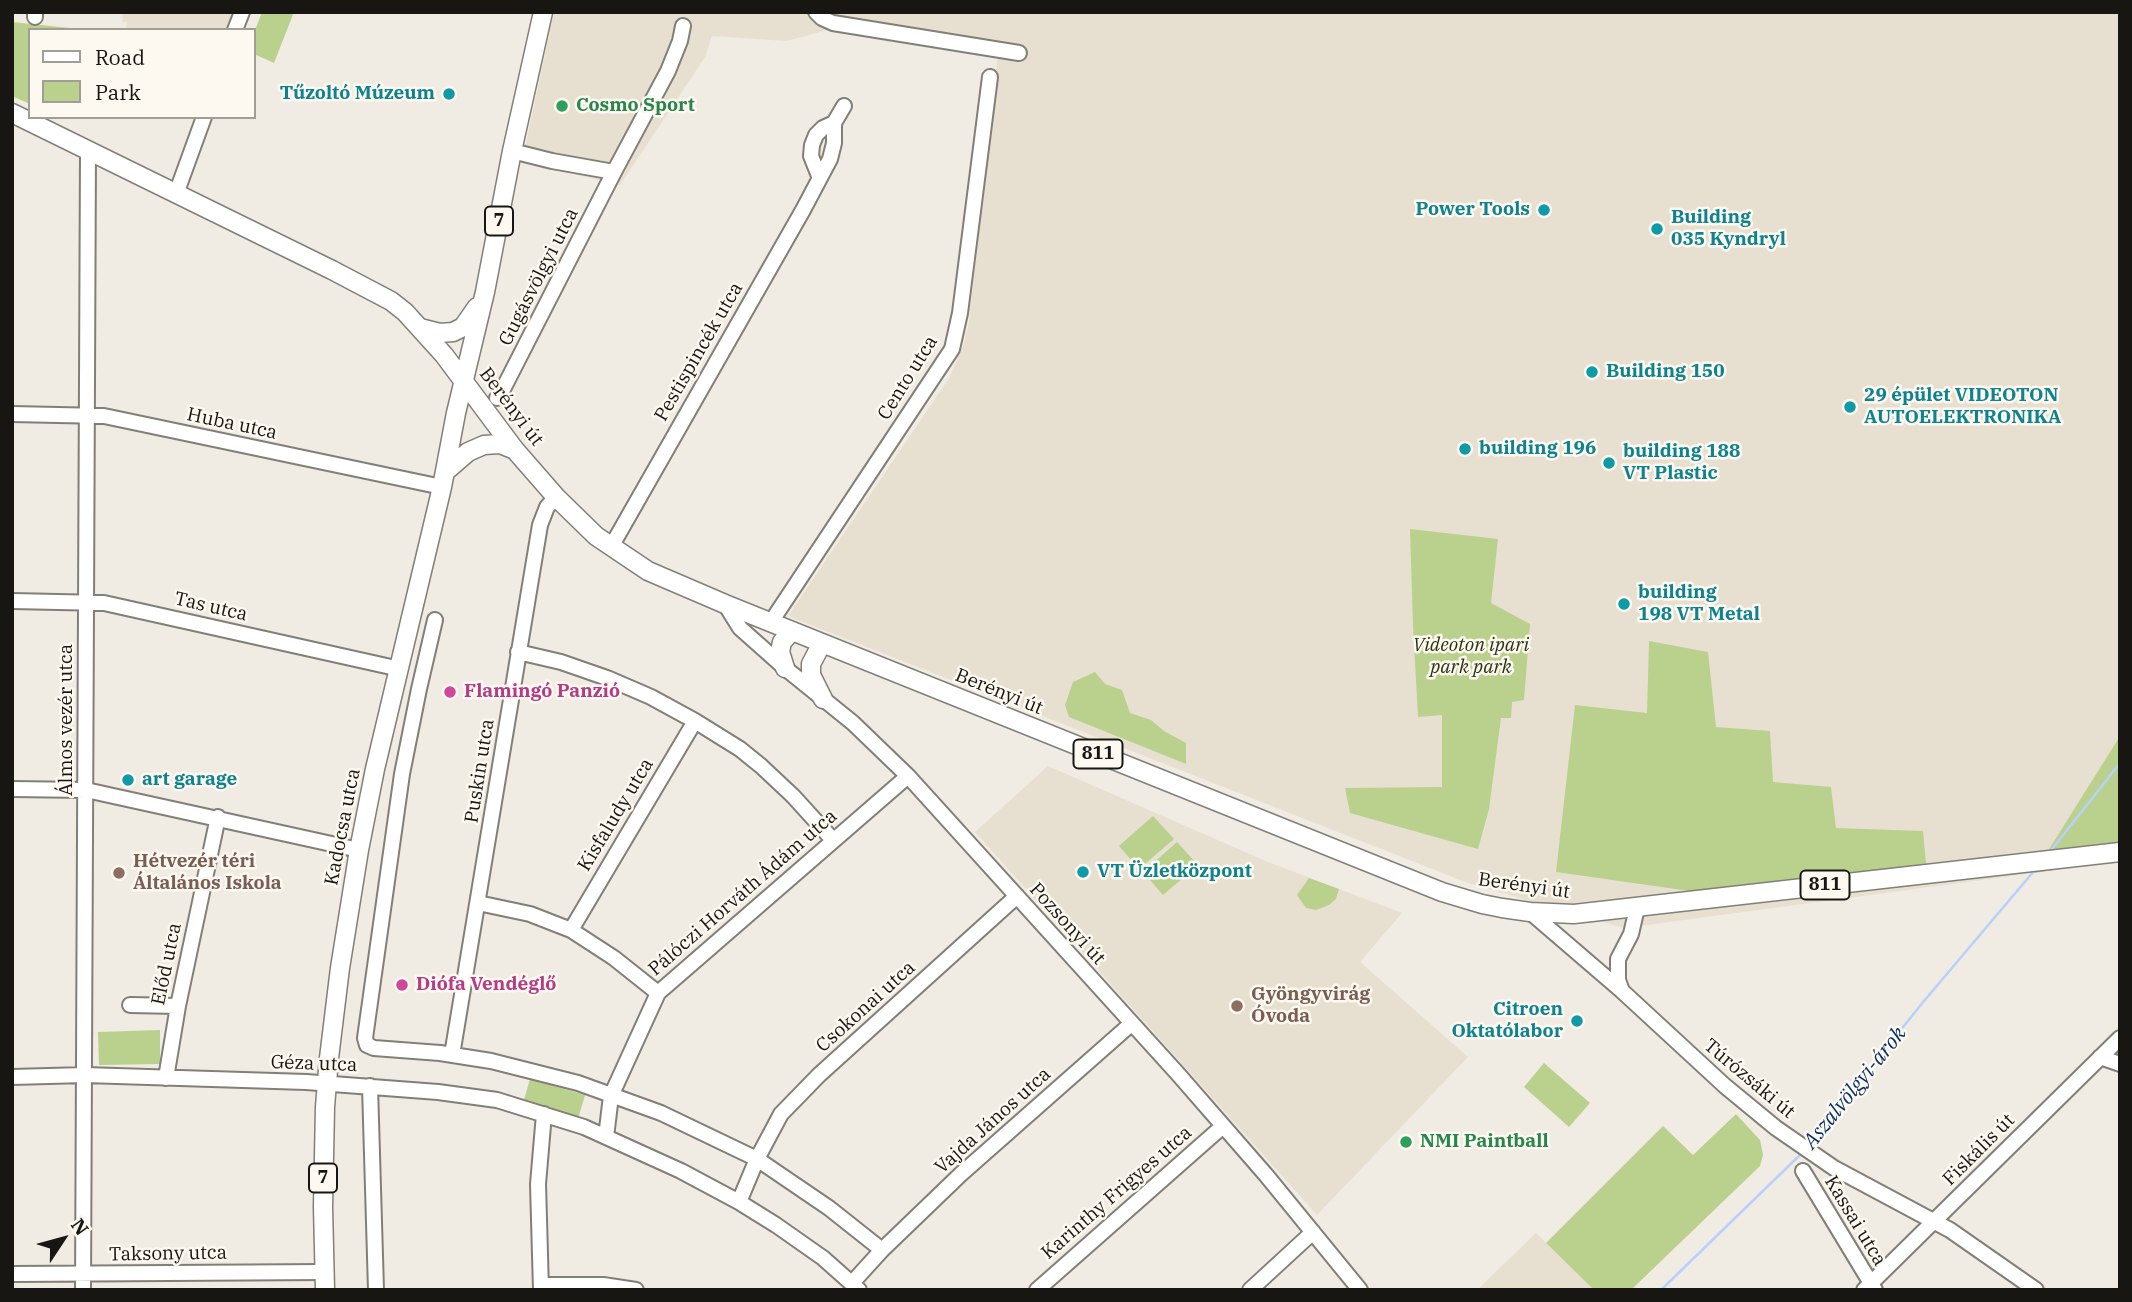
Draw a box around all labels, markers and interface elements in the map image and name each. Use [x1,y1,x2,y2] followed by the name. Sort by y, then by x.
[28,28,256,119] legend
[95,43,145,71] text: Road
[95,78,141,106] text: Park
[280,83,435,105] place label: Tűzoltó Múzeum
[441,86,457,102] marker: Tűzoltó Múzeum
[576,95,695,117] place label: Cosmo Sport
[554,98,570,114] marker: Cosmo Sport
[1416,199,1530,221] place label: Power Tools
[1536,202,1552,218] marker: Power Tools
[495,204,583,350] street label: Gugásvölgyi utca
[485,206,513,236] road number: 7
[1671,207,1786,251] place label: Building 035 Kyndryl
[1649,221,1665,237] marker: Building 035 Kyndryl
[650,279,748,425] street label: Pestispincék utca
[873,332,943,424] street label: Cento utca
[1606,361,1725,383] place label: Building 150
[474,363,548,451] street label: Berényi út
[1584,364,1600,380] marker: Building 150
[1864,385,2061,429] place label: 29 épület VIDEOTON AUTOELEKTRONIKA
[1842,399,1858,415] marker: 29 épület VIDEOTON AUTOELEKTRONIKA
[185,403,279,445] street label: Huba utca
[1479,438,1596,460] place label: building 196
[1457,441,1473,457] marker: building 196
[1623,441,1740,485] place label: building 188 VT Plastic
[1601,455,1617,471] marker: building 188 VT Plastic
[1638,582,1760,626] place label: building 198 VT Metal
[172,588,250,626] street label: Tas utca
[1616,596,1632,612] marker: building 198 VT Metal
[1413,635,1529,679] park label: Videoton ipari park park
[56,644,78,796] street label: Álmos vezér utca
[952,664,1046,720] street label: Berényi út
[464,681,620,703] place label: Flamingó Panzió
[442,684,458,700] marker: Flamingó Panzió
[461,717,499,825] street label: Puskin utca
[1074,740,1122,768] road number: 811
[573,754,659,876] street label: Kisfaludy utca
[321,767,365,887] street label: Kadocsa utca
[142,769,237,791] place label: art garage
[120,772,136,788] marker: art garage
[644,805,842,981] street label: Pálóczi Horváth Ádám utca
[133,851,282,895] place label: Hétvezér téri Általános Iskola
[1097,861,1252,883] place label: VT Üzletközpont
[1075,864,1091,880] marker: VT Üzletközpont
[111,865,127,881] marker: Hétvezér téri Általános Iskola
[1477,868,1571,904] street label: Berényi út
[1800,870,1850,900] road number: 811
[1024,878,1110,970] street label: Pozsonyi út
[147,921,187,1007] street label: Előd utca
[812,957,920,1057] street label: Csokonai utca
[416,974,556,996] place label: Diófa Vendéglő
[394,977,410,993] marker: Diófa Vendéglő
[1251,984,1370,1028] place label: Gyöngyvirág Óvoda
[1229,998,1245,1014] marker: Gyöngyvirág Óvoda
[1451,999,1563,1043] place label: Citroen Oktatólabor
[1569,1013,1585,1029] marker: Citroen Oktatólabor
[1798,1022,1912,1154] water label: Aszalvölgyi-árok
[1699,1034,1799,1124] street label: Túrózsáki út
[270,1051,358,1077] street label: Géza utca
[930,1063,1056,1179] street label: Vajda János utca
[1938,1109,2020,1191] street label: Fiskális út
[1037,1122,1197,1264] street label: Karinthy Frigyes utca
[1420,1131,1549,1153] place label: NMI Paintball
[1398,1134,1414,1150] marker: NMI Paintball
[309,1163,337,1192] road number: 7
[1819,1172,1891,1270] street label: Kassai utca
[28,1204,98,1274] north arrow
[66,1214,94,1240] text: N
[109,1242,227,1266] street label: Taksony utca

